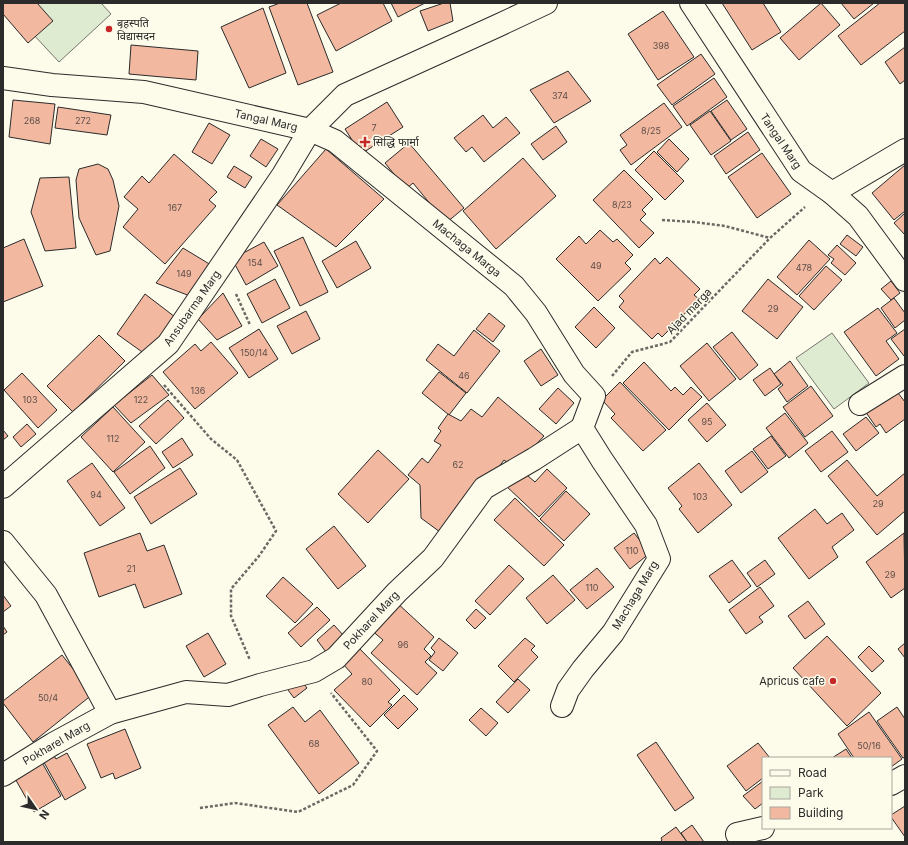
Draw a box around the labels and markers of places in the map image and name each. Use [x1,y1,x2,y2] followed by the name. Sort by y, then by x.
[117,16,156,43] place label: बृहस्पति विद्यासदन
[104,24,114,34] marker: बृहस्पति विद्यासदन
[373,135,420,149] place label: सिद्धि फार्मा
[360,137,370,147] marker: सिद्धि फार्मा
[759,674,825,688] place label: Apricus cafe
[828,676,838,686] marker: Apricus cafe

